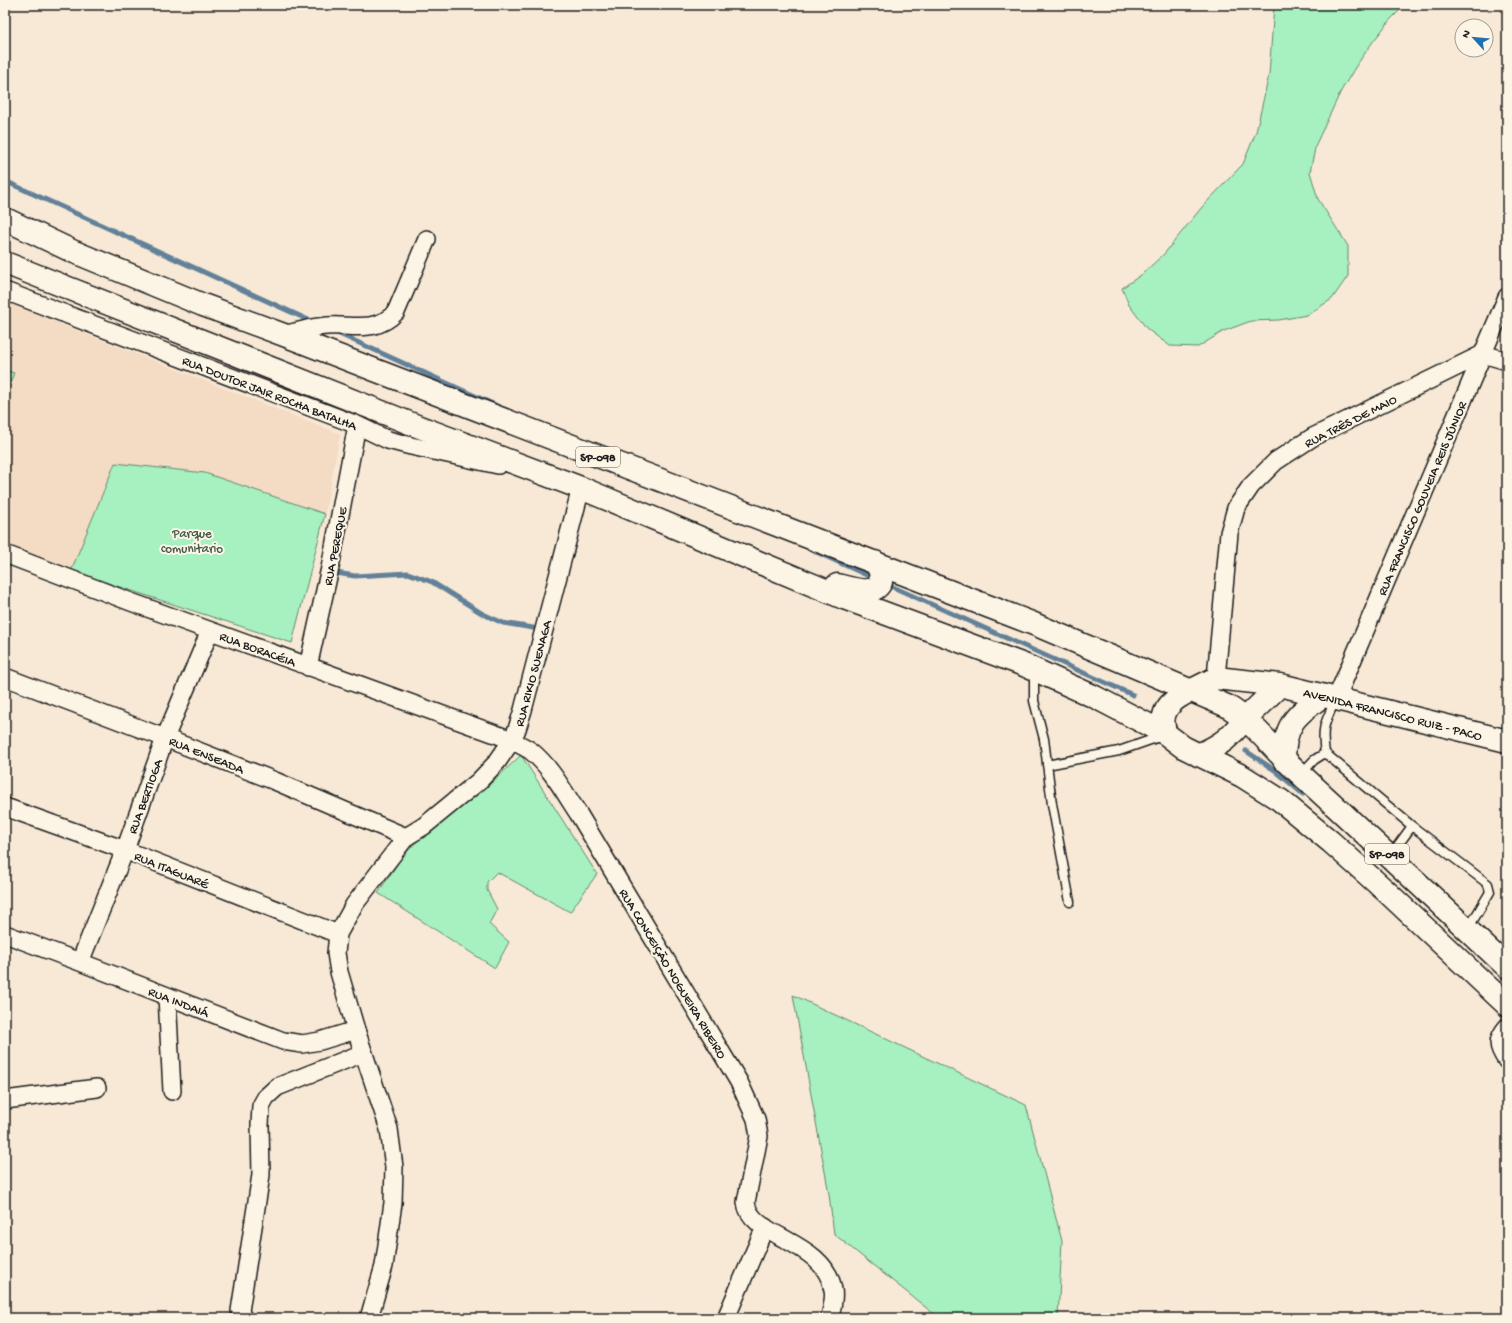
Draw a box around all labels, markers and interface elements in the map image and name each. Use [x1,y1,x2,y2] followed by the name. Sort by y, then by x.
[1454,18,1494,58] north arrow
[1460,28,1474,40] text: N
[180,354,360,435] street label: RUA DOUTOR JAIR ROCHA BATALHA
[1302,392,1400,452] street label: RUA TRÊS DE MAIO
[1375,399,1472,598] street label: RUA FRANCISCO GOUVEIA REIS JÚNIOR
[576,447,620,467] road number: SP-098
[321,505,352,587] street label: RUA PEREQUE
[161,527,223,557] park label: Parque comunitario
[513,617,556,729] street label: RUA RIKIO SUENAGA
[217,629,299,672] street label: RUA BORACÉIA
[1302,686,1483,745] street label: AVENIDA FRANCISCO RUIZ - PACO
[166,734,247,779] street label: RUA ENSEADA
[126,756,167,836] street label: RUA BERTIOGA
[1365,844,1409,864] road number: SP-098
[132,849,212,893] street label: RUA ITAGUARÉ
[615,886,730,1062] street label: RUA CONCEIÇÃO NOGUEIRA RIBEIRO
[146,984,212,1022] street label: RUA INDAIÁ

